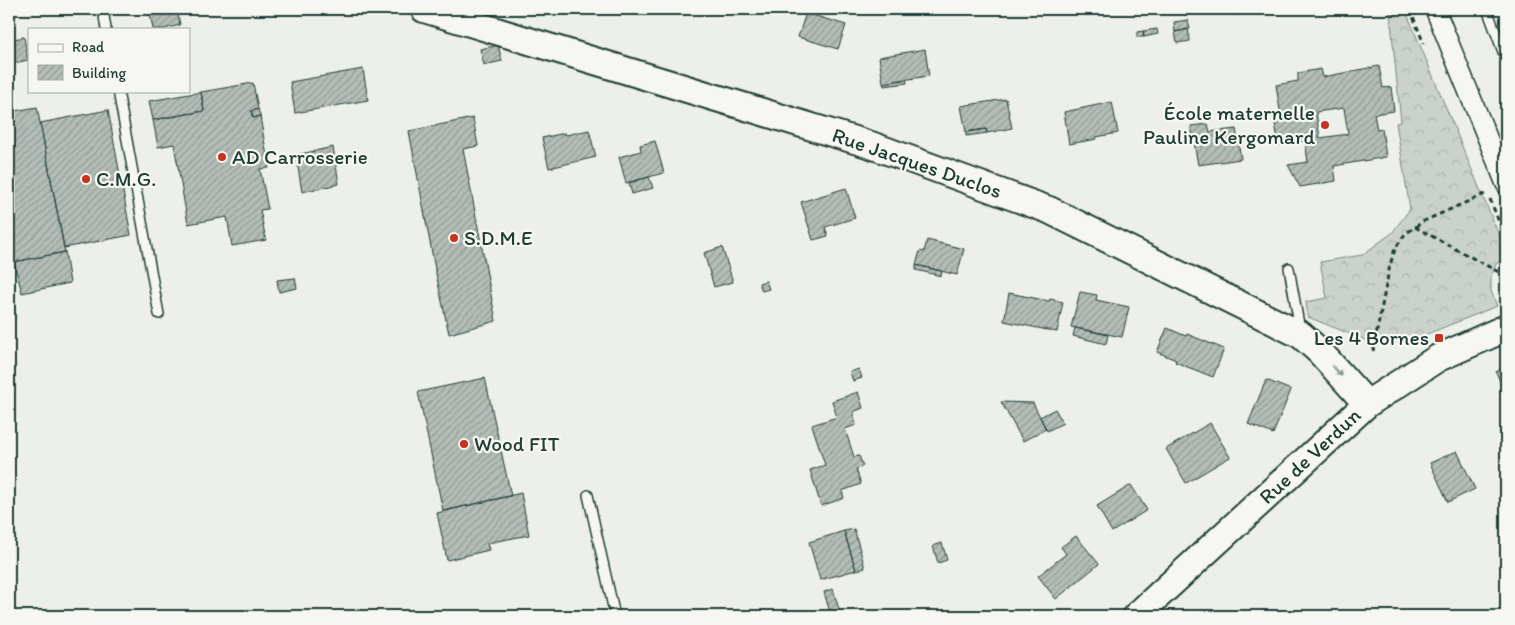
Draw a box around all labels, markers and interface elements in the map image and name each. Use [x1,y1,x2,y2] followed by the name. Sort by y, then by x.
[28,28,190,92] legend
[72,38,105,56] text: Road
[72,64,126,82] text: Building
[1143,100,1315,149] place label: École maternelle Pauline Kergomard
[1319,119,1331,131] marker: École maternelle Pauline Kergomard
[829,122,1005,203] street label: Rue Jacques Duclos
[232,144,368,169] place label: AD Carrosserie
[216,151,228,163] marker: AD Carrosserie
[96,166,156,191] place label: C.M.G.
[80,173,92,185] marker: C.M.G.
[464,225,533,250] place label: S.D.M.E
[448,232,460,244] marker: S.D.M.E
[1314,325,1429,350] place label: Les 4 Bornes
[1433,332,1445,344] marker: Les 4 Bornes
[1331,364,1343,376] one-way arrow
[1254,402,1366,509] street label: Rue de Verdun
[474,431,560,456] place label: Wood FIT
[458,438,470,450] marker: Wood FIT

